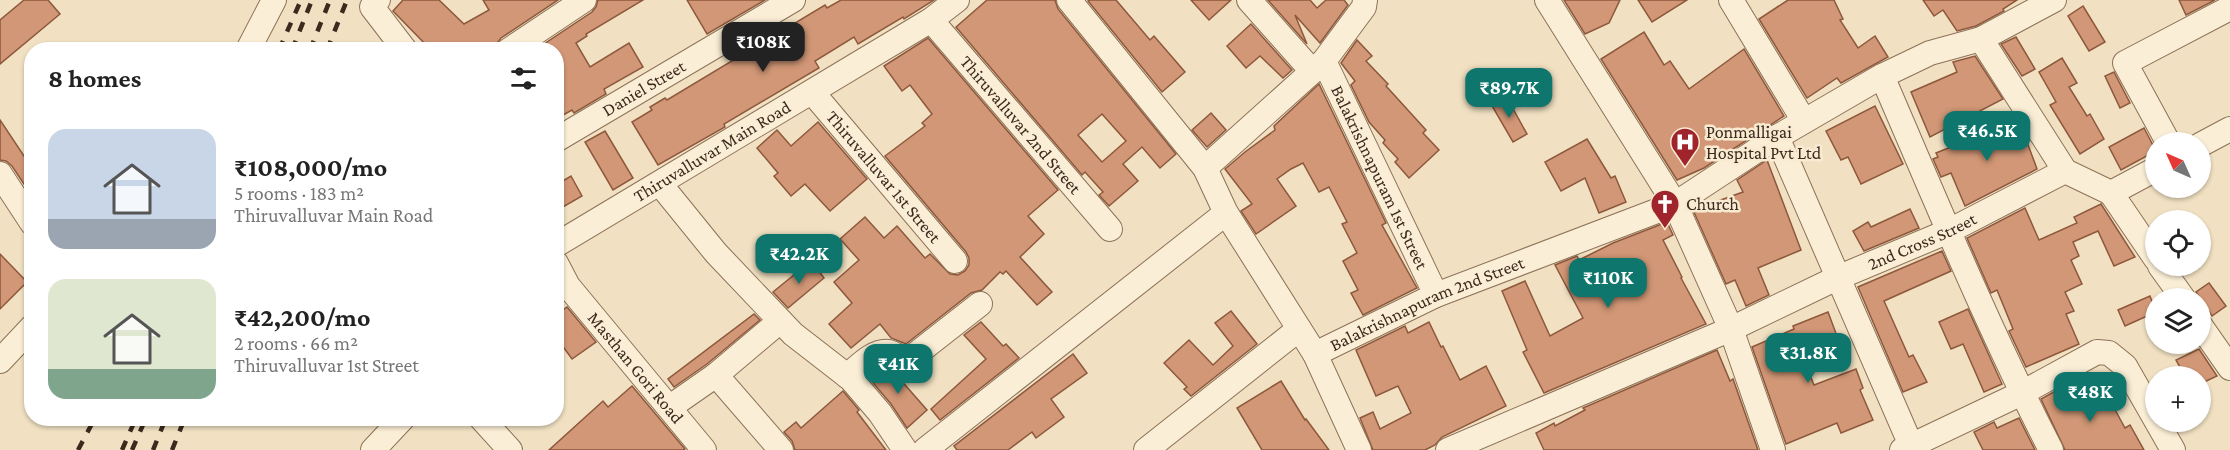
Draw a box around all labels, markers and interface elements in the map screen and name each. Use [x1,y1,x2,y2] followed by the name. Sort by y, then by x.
[721,22,805,73] pin: ₹108K
[736,30,790,52] text: ₹108K
[956,52,1086,199] street label: Thiruvalluvar 2nd Street
[599,55,690,120] street label: Daniel Street
[507,62,540,95] icon: filters
[48,64,141,93] text: 8 homes
[1460,68,1558,119] pin: ₹89.7K
[1479,76,1539,98] text: ₹89.7K
[1327,82,1433,274] street label: Balakrishnapuram 1st Street
[630,96,795,206] street label: Thiruvalluvar Main Road
[822,107,946,248] street label: Thiruvalluvar 1st Street
[1938,111,2036,162] pin: ₹46.5K
[1957,119,2017,141] text: ₹46.5K
[1706,122,1822,163] place label: Ponmalligai Hospital Pvt Ltd
[1669,126,1701,168] hospital icon: Ponmalligai Hospital Pvt Ltd
[2145,132,2211,198] north arrow
[2145,132,2211,432] map controls
[96,153,168,225] icon: home
[234,153,387,182] text: ₹108,000/mo
[234,182,364,204] text: 5 rooms · 183 m²
[1649,188,1681,230] church icon: Church
[1686,194,1739,214] place label: Church
[234,204,433,226] text: Thiruvalluvar Main Road
[1865,208,1981,274] street label: 2nd Cross Street
[2145,210,2211,276] button: locate
[750,234,848,285] pin: ₹42.2K
[769,242,829,264] text: ₹42.2K
[1327,252,1528,355] street label: Balakrishnapuram 2nd Street
[1566,258,1650,309] pin: ₹110K
[1583,266,1633,288] text: ₹110K
[2145,288,2211,354] button: layers
[96,303,168,375] icon: home
[234,303,370,332] text: ₹42,200/mo
[584,308,688,428] street label: Masthan Gori Road
[234,332,358,354] text: 2 rooms · 66 m²
[1759,333,1857,384] pin: ₹31.8K
[1779,341,1837,363] text: ₹31.8K
[862,344,934,395] pin: ₹41K
[878,352,918,374] text: ₹41K
[234,354,419,376] text: Thiruvalluvar 1st Street
[2145,366,2211,432] button: +
[2054,372,2126,423] pin: ₹48K
[2068,380,2113,402] text: ₹48K

